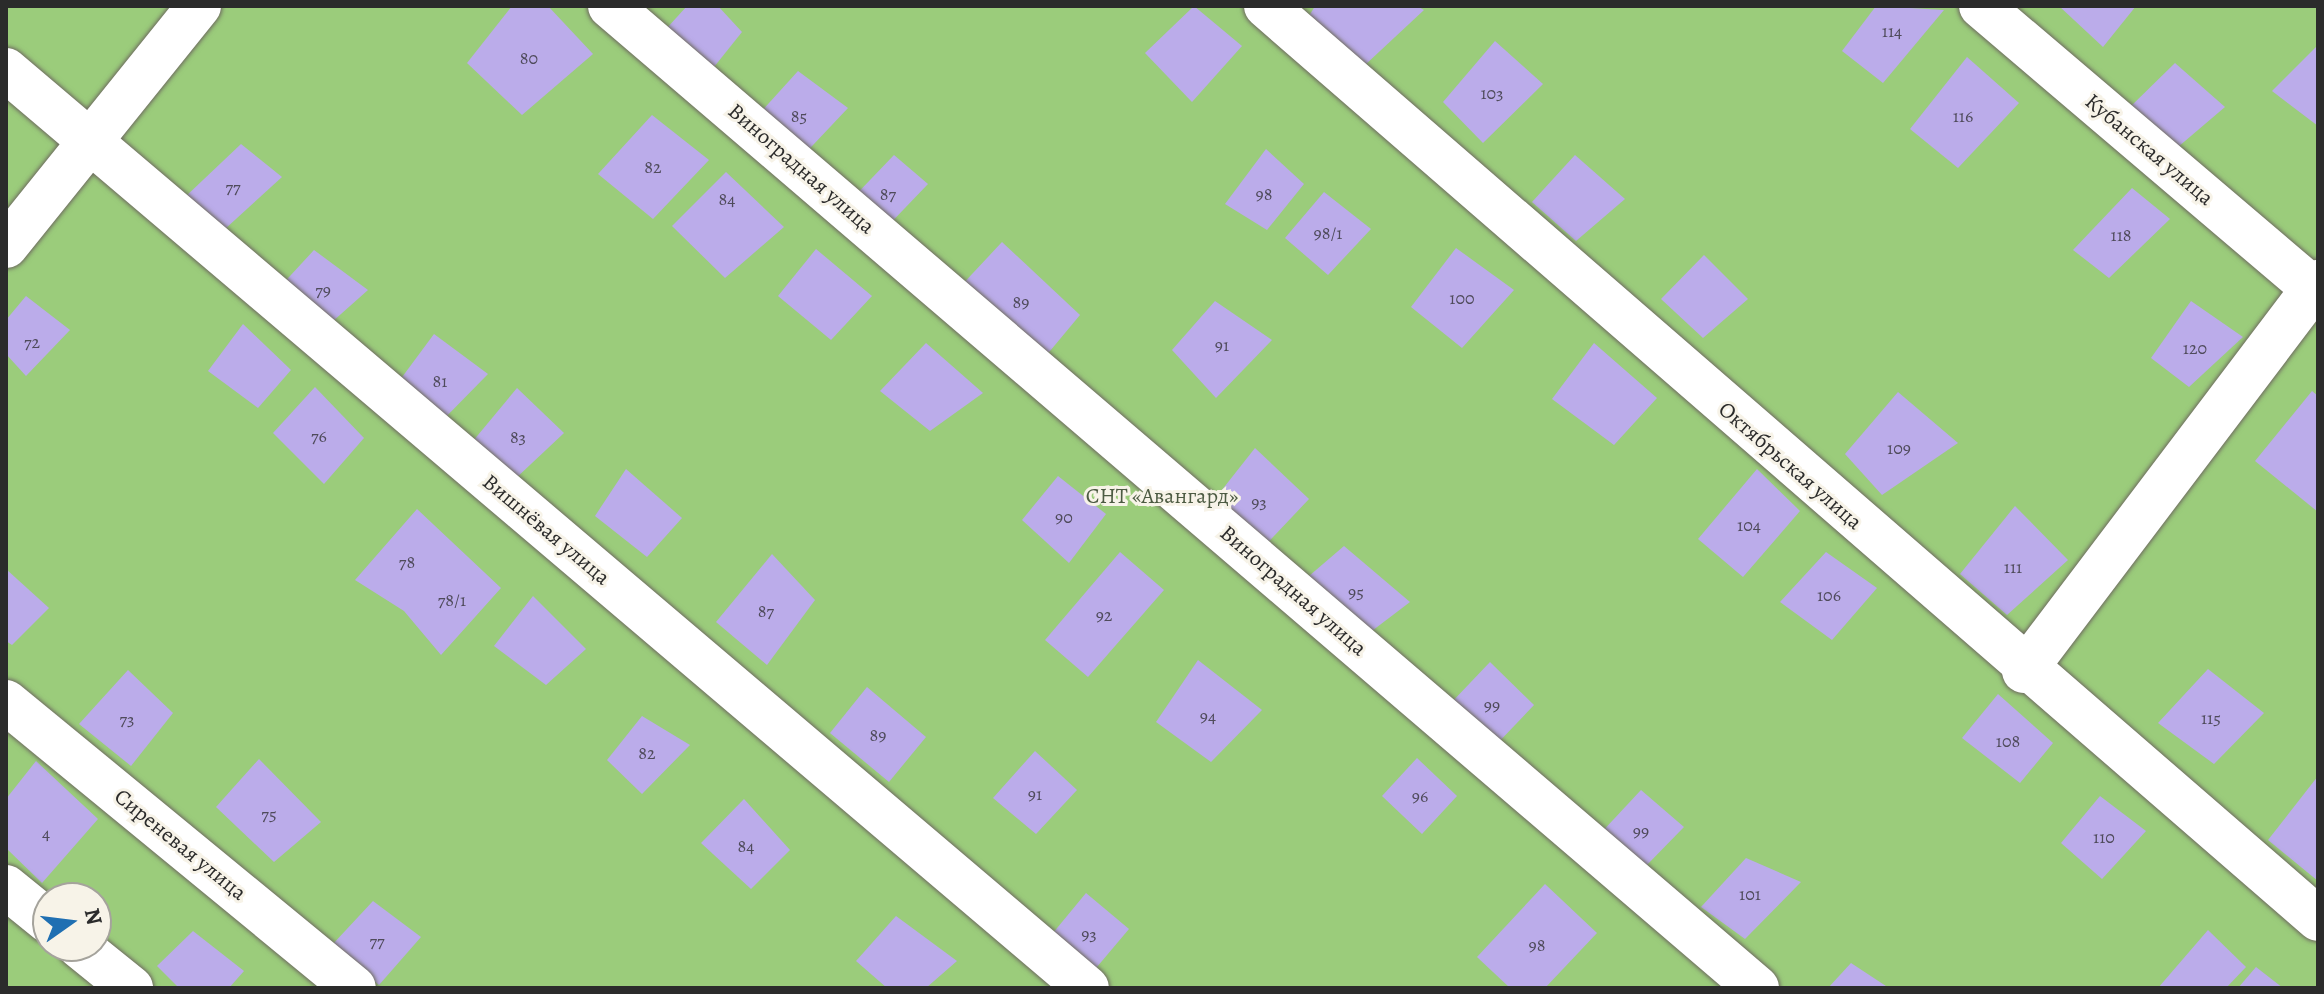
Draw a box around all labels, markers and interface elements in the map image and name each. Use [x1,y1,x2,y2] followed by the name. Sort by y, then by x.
[1882,20,1902,42] house number: 114
[520,47,538,69] house number: 80
[1480,82,1504,104] house number: 103
[2079,89,2219,211] street label: Кубанская улица
[722,98,880,240] street label: Виноградная улица
[791,105,807,127] house number: 85
[1953,105,1973,127] house number: 116
[644,156,662,178] house number: 82
[225,176,241,198] house number: 77
[880,183,896,205] house number: 87
[1256,183,1272,205] house number: 98
[719,188,735,210] house number: 84
[1314,222,1342,244] house number: 98/1
[2110,224,2132,246] house number: 118
[315,279,331,301] house number: 79
[1449,287,1475,309] house number: 100
[1013,291,1029,313] house number: 89
[24,331,40,353] house number: 72
[1215,334,1229,356] house number: 91
[2183,337,2207,359] house number: 120
[433,370,447,392] house number: 81
[1713,396,1867,536] street label: Октябрьская улица
[311,425,327,447] house number: 76
[510,426,526,448] house number: 83
[1887,437,1911,459] house number: 109
[477,469,615,591] street label: Вишнёвая улица
[1086,484,1238,510] park label: СНТ «Авангард»
[1251,491,1267,513] house number: 93
[1055,506,1073,528] house number: 90
[1737,514,1761,536] house number: 104
[1214,520,1372,662] street label: Виноградная улица
[399,551,415,573] house number: 78
[2004,556,2022,578] house number: 111
[1348,581,1364,603] house number: 95
[1817,584,1841,606] house number: 106
[438,589,466,611] house number: 78/1
[758,600,774,622] house number: 87
[1096,604,1112,626] house number: 92
[1484,694,1500,716] house number: 99
[1200,705,1216,727] house number: 94
[2201,707,2221,729] house number: 115
[119,708,135,730] house number: 73
[870,724,886,746] house number: 89
[1996,730,2020,752] house number: 108
[638,742,656,764] house number: 82
[1028,783,1042,805] house number: 91
[109,784,251,906] street label: Сиреневая улица
[1412,785,1428,807] house number: 96
[261,803,277,825] house number: 75
[1633,820,1649,842] house number: 99
[42,822,50,844] house number: 4
[2093,826,2115,848] house number: 110
[738,835,754,857] house number: 84
[32,882,112,962] north arrow
[1739,883,1761,905] house number: 101
[77,905,110,928] text: N
[1081,923,1097,945] house number: 93
[369,930,385,952] house number: 77
[1529,934,1545,956] house number: 98

